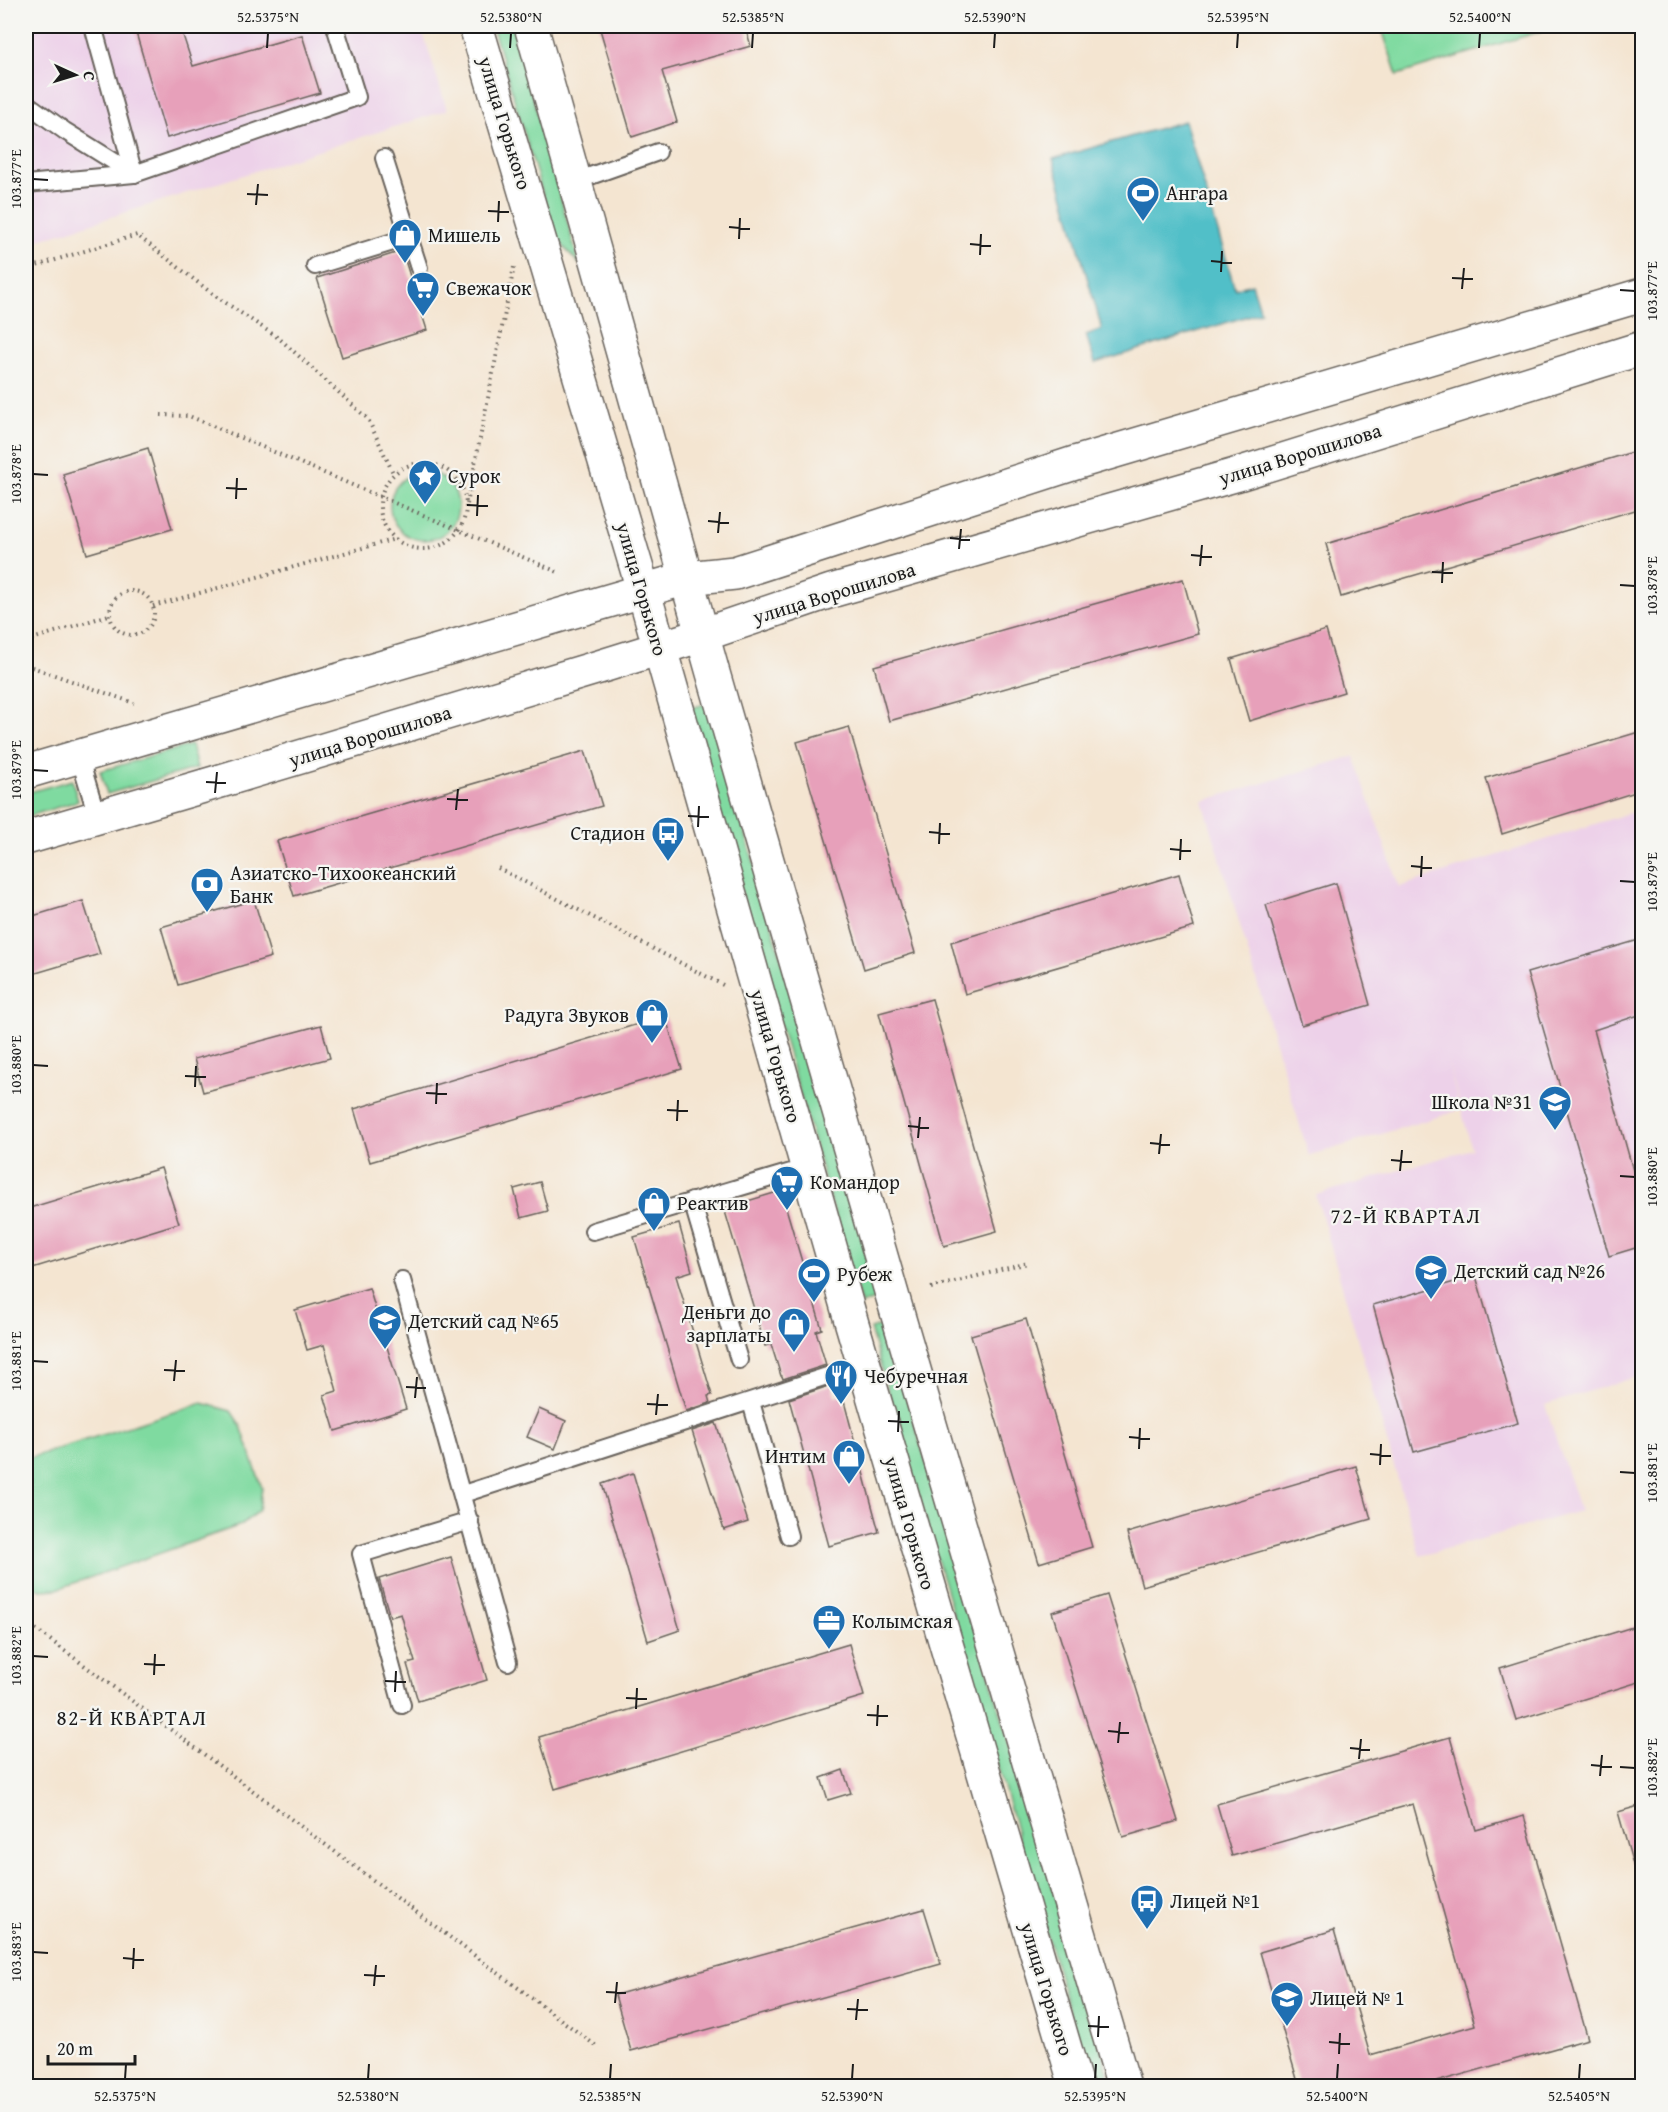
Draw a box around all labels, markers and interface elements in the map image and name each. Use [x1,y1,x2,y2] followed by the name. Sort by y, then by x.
[237,6,299,27] text: 52.5375°N
[480,6,542,27] text: 52.5380°N
[722,6,784,27] text: 52.5385°N
[964,6,1026,27] text: 52.5390°N
[1207,6,1269,27] text: 52.5395°N
[1449,6,1511,27] text: 52.5400°N
[45,45,105,105] north arrow
[471,52,539,193] street label: улица Горького
[78,71,102,81] text: С
[5,149,26,209] text: 103.877°E
[1125,175,1161,222] sports icon: Ангара
[1166,178,1229,207] place label: Ангара
[387,217,423,264] shop icon: Мишель
[428,220,501,249] place label: Мишель
[1641,261,1662,321] text: 103.877°E
[405,270,441,317] supermarket icon: Свежачок
[446,273,532,302] place label: Свежачок
[1214,415,1385,492] street label: улица Ворошилова
[5,444,26,504] text: 103.878°E
[407,458,443,505] place icon: Сурок
[448,461,501,490] place label: Сурок
[609,518,675,659] street label: улица Горького
[748,554,919,631] street label: улица Ворошилова
[1641,556,1662,616] text: 103.878°E
[284,697,455,774] street label: улица Ворошилова
[5,740,26,800] text: 103.879°E
[650,815,686,862] bus stop icon: Стадион
[570,818,645,847] place label: Стадион
[1641,852,1662,912] text: 103.879°E
[230,858,456,910] place label: Азиатско-Тихоокеанский Банк
[189,866,225,913] bank icon: Азиатско-Тихоокеанский Банк
[743,985,809,1126] street label: улица Горького
[634,997,670,1044] shop icon: Радуга Звуков
[505,1000,629,1029] place label: Радуга Звуков
[5,1035,26,1095] text: 103.880°E
[1537,1084,1573,1131] school or university icon: Школа №31
[1432,1087,1532,1116] place label: Школа №31
[1641,1147,1662,1207] text: 103.880°E
[769,1164,805,1211] supermarket icon: Командор
[810,1167,900,1196] place label: Командор
[636,1185,672,1232] shop icon: Реактив
[677,1188,748,1217] place label: Реактив
[1331,1200,1481,1231] district label: 72-Й КВАРТАЛ
[1413,1253,1449,1300] school or university icon: Детский сад №26
[796,1256,832,1303] sports icon: Рубеж
[1453,1256,1605,1285] place label: Детский сад №26
[837,1259,893,1288] place label: Рубеж
[681,1297,771,1349] place label: Деньги до зарплаты
[367,1303,403,1350] school or university icon: Детский сад №65
[407,1306,559,1335] place label: Детский сад №65
[776,1306,812,1353] shop icon: Деньги до зарплаты
[5,1331,26,1391] text: 103.881°E
[823,1358,859,1405] restaurant icon: Чебуречная
[864,1361,968,1390] place label: Чебуречная
[831,1438,867,1485] shop icon: Интим
[765,1441,826,1470] place label: Интим
[1641,1443,1662,1503] text: 103.881°E
[877,1452,943,1593] street label: улица Горького
[811,1603,847,1650] office icon: Колымская
[852,1606,953,1635] place label: Колымская
[5,1626,26,1686] text: 103.882°E
[57,1702,207,1733] district label: 82-Й КВАРТАЛ
[1641,1738,1662,1798] text: 103.882°E
[1129,1883,1165,1930] bus stop icon: Лицей №1
[1170,1886,1260,1915] place label: Лицей №1
[1013,1918,1081,2059] street label: улица Горького
[5,1922,26,1982] text: 103.883°E
[1269,1980,1305,2027] school or university icon: Лицей № 1
[1310,1983,1405,2012] place label: Лицей № 1
[48,2028,135,2066] scale bar
[57,2035,93,2062] text: 20 m
[94,2085,156,2106] text: 52.5375°N
[337,2085,399,2106] text: 52.5380°N
[579,2085,641,2106] text: 52.5385°N
[821,2085,883,2106] text: 52.5390°N
[1064,2085,1126,2106] text: 52.5395°N
[1306,2085,1368,2106] text: 52.5400°N
[1548,2085,1610,2106] text: 52.5405°N

